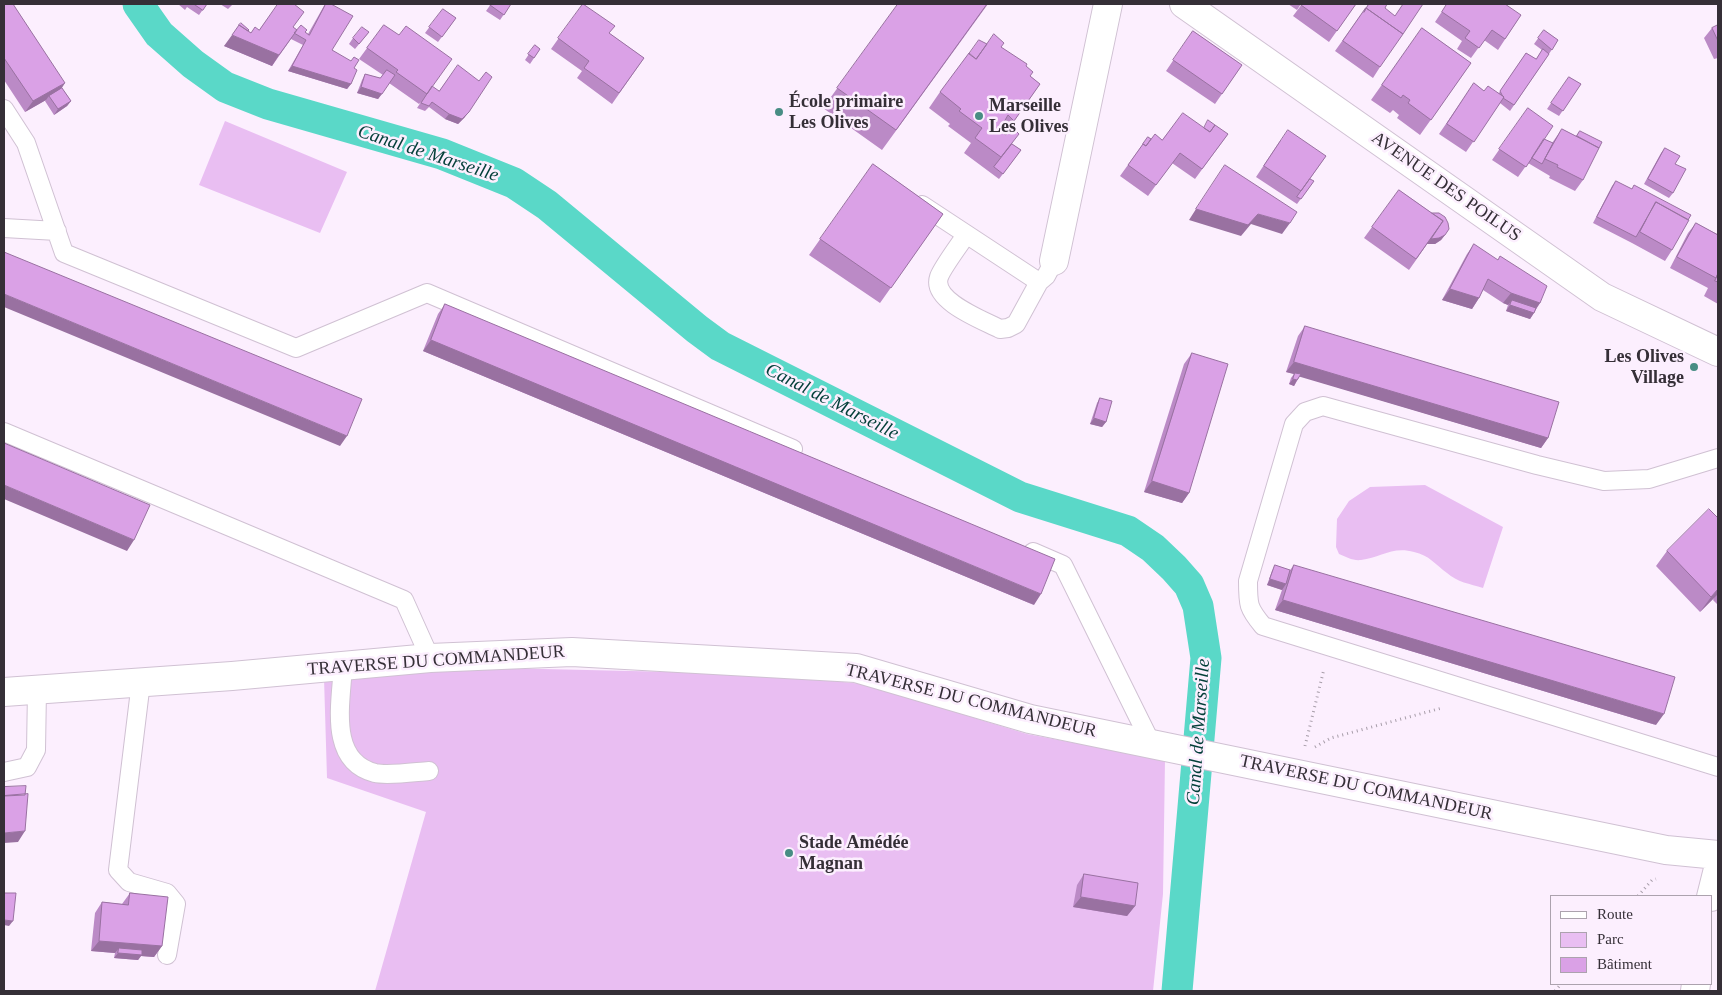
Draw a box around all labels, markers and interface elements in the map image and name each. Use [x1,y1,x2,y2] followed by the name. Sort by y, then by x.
[789,91,903,134] place label: École primaire Les Olives
[989,95,1068,138] place label: Marseille Les Olives
[773,106,785,118] marker: École primaire Les Olives
[973,110,985,122] marker: Marseille Les Olives
[355,120,501,188] water label: Canal de Marseille
[1367,127,1525,247] street label: AVENUE DES POILUS
[1605,346,1684,388] place label: Les Olives Village
[761,359,903,445] water label: Canal de Marseille
[1688,361,1700,373] marker: Les Olives Village
[307,641,565,681] street label: TRAVERSE DU COMMANDEUR
[1183,658,1215,806] water label: Canal de Marseille
[843,659,1099,743] street label: TRAVERSE DU COMMANDEUR
[1238,751,1494,825] street label: TRAVERSE DU COMMANDEUR
[799,832,908,874] place label: Stade Amédée Magnan
[783,847,795,859] marker: Stade Amédée Magnan
[1550,895,1712,985] legend
[1597,906,1633,922] text: Route
[1597,931,1624,947] text: Parc
[1597,956,1652,972] text: Bâtiment

